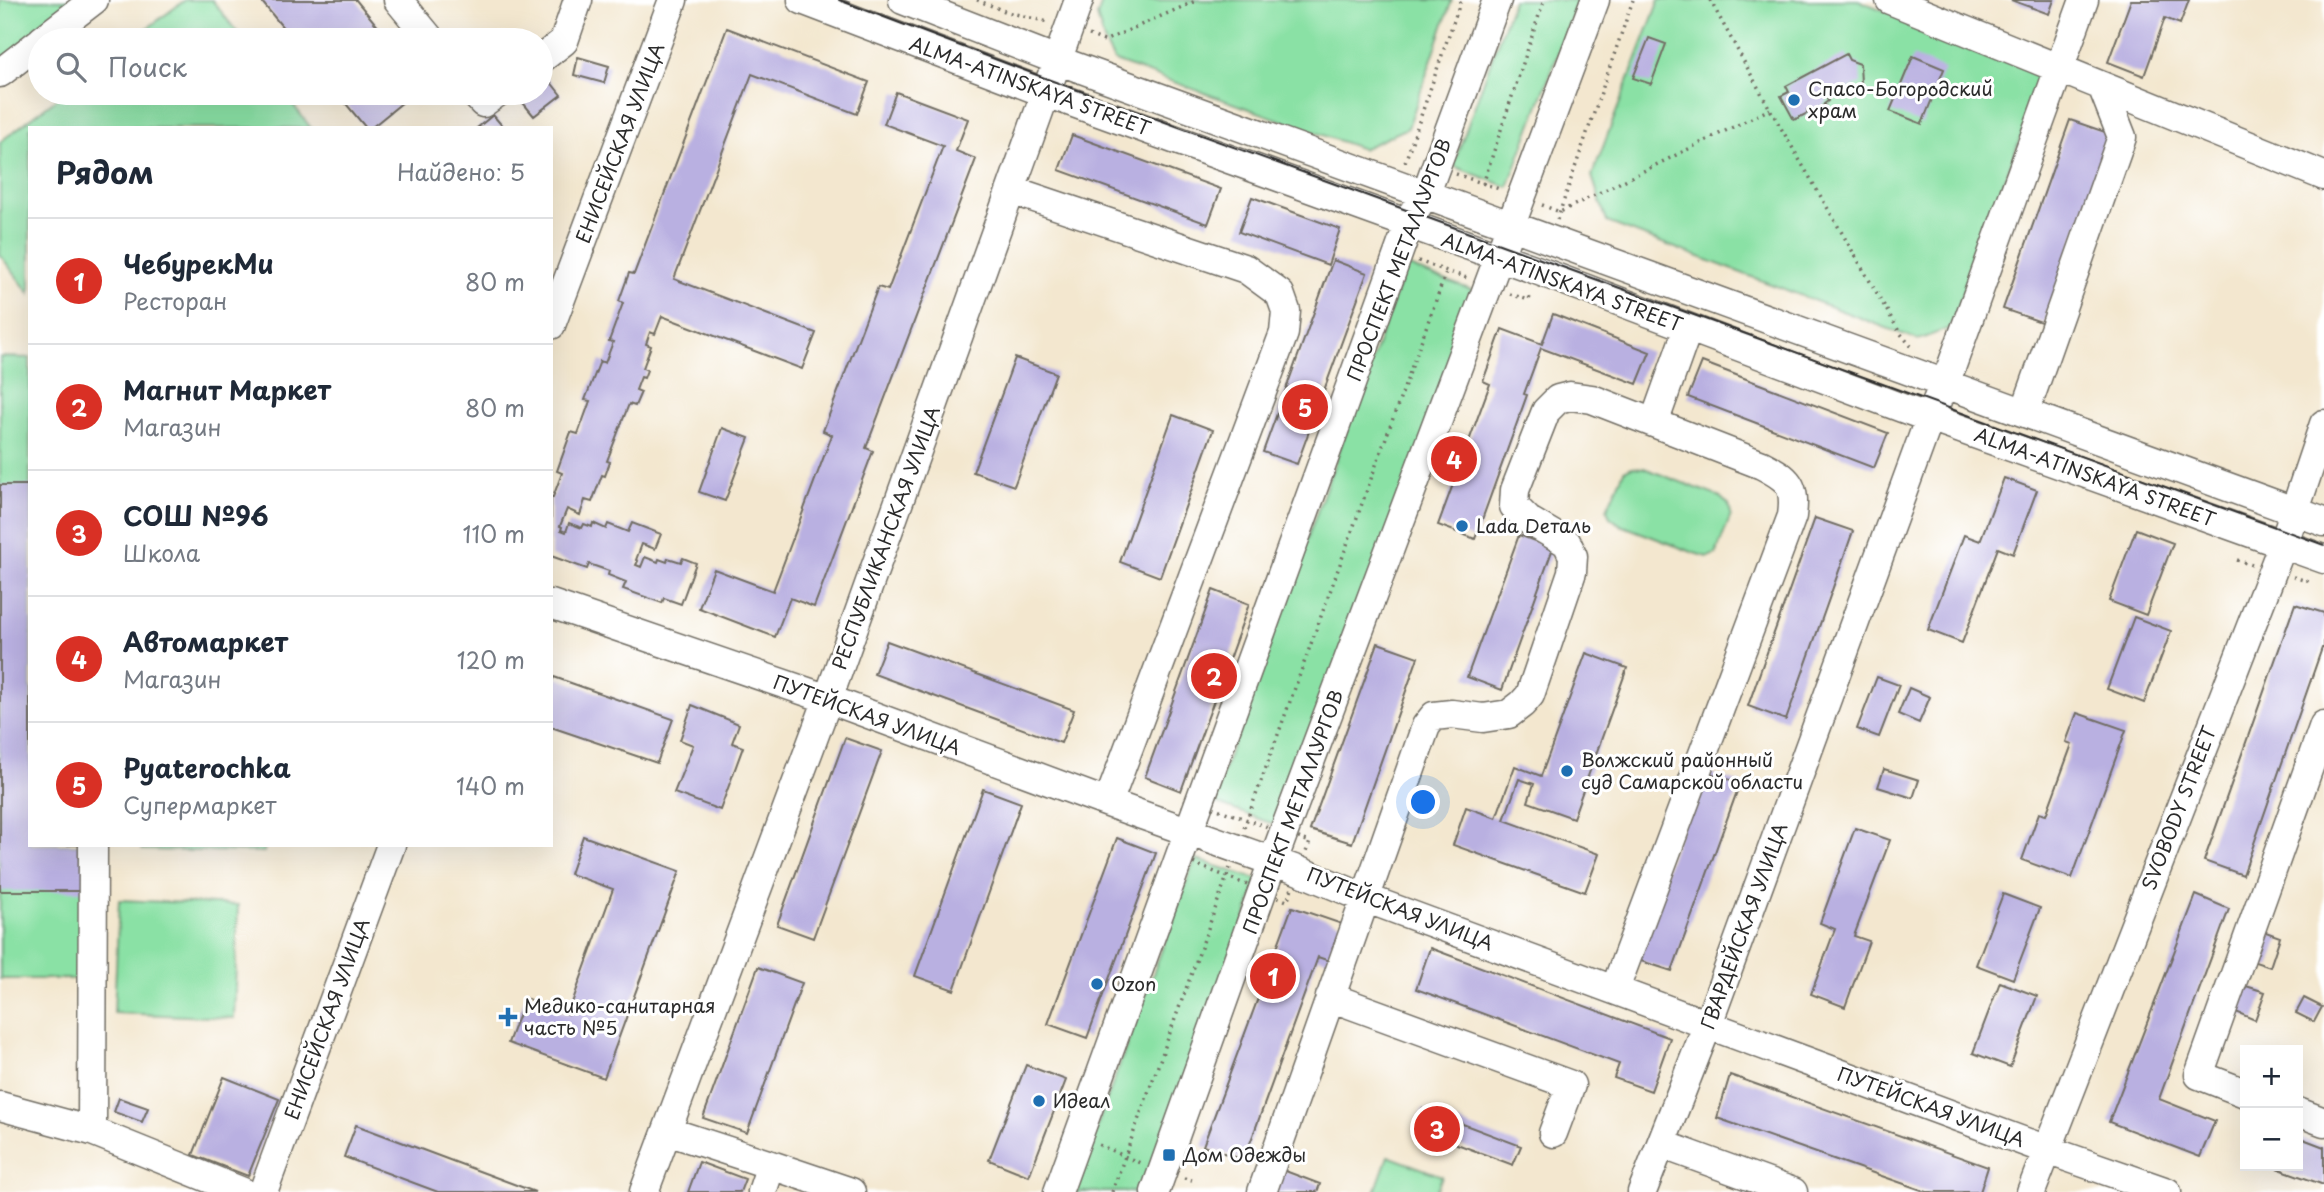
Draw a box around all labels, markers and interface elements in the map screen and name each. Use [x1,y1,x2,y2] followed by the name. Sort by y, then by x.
[28,28,553,105] search box
[906,28,1155,142] street label: ALMA-ATINSKAYA STREET
[568,38,670,247] street label: ЕНИСЕЙСКАЯ УЛИЦА
[108,47,187,86] text: Поиск
[52,48,90,86] icon: search
[1808,74,1993,124] place label: Спасо-Богородский храм
[1786,92,1802,108] marker: Спасо-Богородский храм
[1339,134,1457,385] street label: ПРОСПЕКТ МЕТАЛЛУРГОВ
[56,149,154,194] text: Рядом
[397,154,525,189] text: Найдено: 5
[1438,224,1687,338] street label: ALMA-ATINSKAYA STREET
[123,244,274,283] text: ЧебурекМи
[74,264,85,299] text: 1
[465,264,525,299] text: 80 m
[123,283,227,318] text: Ресторан
[123,370,331,409] text: Магнит Маркет
[1282,381,1328,433] pin: 5
[71,390,87,425] text: 2
[465,390,525,425] text: 80 m
[824,402,946,674] street label: РЕСПУБЛИКАНСКАЯ УЛИЦА
[123,409,222,444] text: Магазин
[1971,419,2220,533] street label: ALMA-ATINSKAYA STREET
[1431,433,1477,485] pin: 4
[123,496,269,535] text: СОШ №96
[1476,511,1591,539] place label: Lada Dеталь
[71,516,87,551] text: 3
[463,516,525,551] text: 110 m
[1454,518,1470,534] marker: Lada Dеталь
[123,535,200,570] text: Школа
[123,622,288,661] text: Автомаркет
[71,642,87,677] text: 4
[457,642,525,677] text: 120 m
[1191,650,1237,702] pin: 2
[123,661,222,696] text: Магазин
[770,667,965,761] street label: ПУТЕЙСКАЯ УЛИЦА
[1235,686,1349,937] street label: ПРОСПЕКТ МЕТАЛЛУРГОВ
[2134,722,2222,894] street label: SVOBODY STREET
[1581,745,1803,795] place label: Волжский районный суд Самарской области
[123,748,291,787] text: Pyaterochka
[1559,763,1575,779] marker: Волжский районный суд Самарской области
[72,768,86,803] text: 5
[456,768,525,803] text: 140 m
[1406,785,1440,819] your location
[123,787,277,822] text: Супермаркет
[1693,819,1793,1033] street label: ГВАРДЕЙСКАЯ УЛИЦА
[1303,860,1498,957] street label: ПУТЕЙСКАЯ УЛИЦА
[277,914,376,1123] street label: ЕНИСЕЙСКАЯ УЛИЦА
[1250,950,1296,1002] pin: 1
[1111,969,1156,997] place label: Ozon
[1089,976,1105,992] marker: Ozon
[524,991,715,1041] place label: Медико-санитарная часть №5
[498,1007,518,1027] marker: Медико-санитарная часть №5
[2240,1045,2303,1171] map controls
[2240,1045,2303,1108] button: +
[1834,1059,2029,1153] street label: ПУТЕЙСКАЯ УЛИЦА
[1053,1086,1111,1114] place label: Идеал
[1031,1093,1047,1109] marker: Идеал
[1414,1103,1460,1155] pin: 3
[2240,1108,2303,1171] button: −
[1182,1140,1306,1168] place label: Дом Одежды
[1161,1147,1177,1163] marker: Дом Одежды

